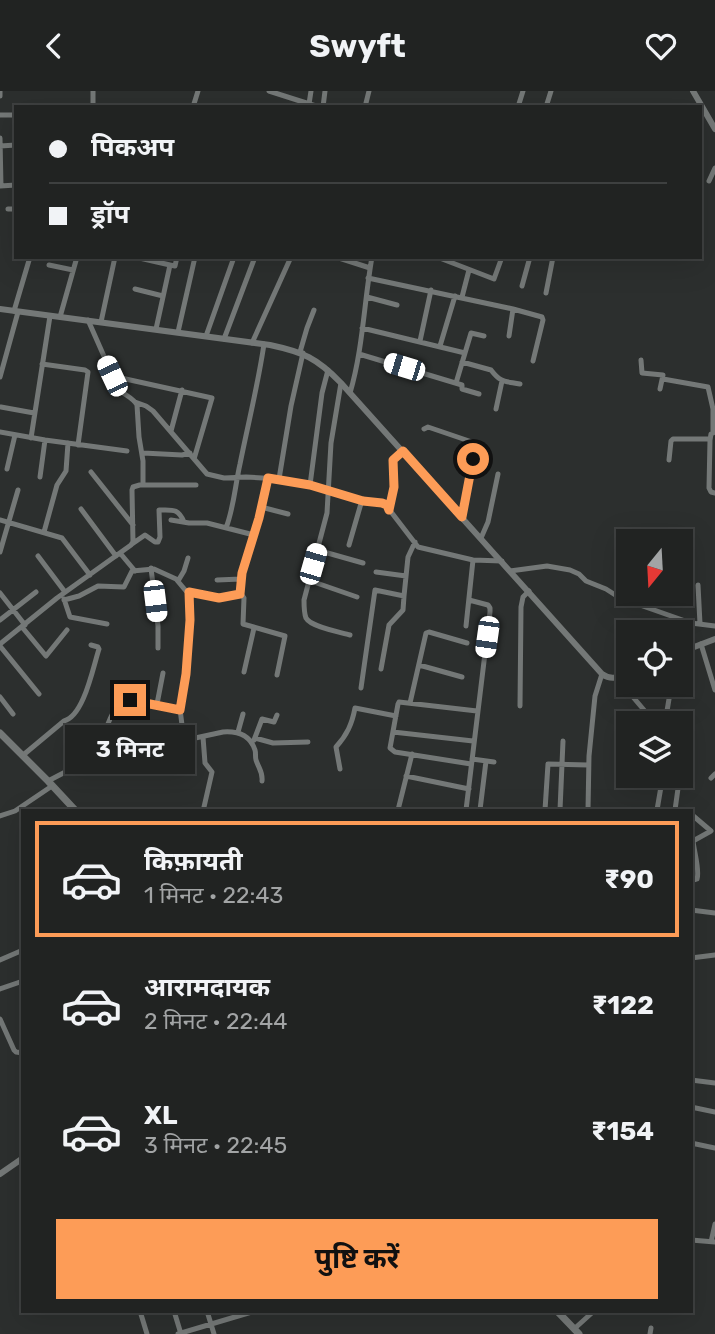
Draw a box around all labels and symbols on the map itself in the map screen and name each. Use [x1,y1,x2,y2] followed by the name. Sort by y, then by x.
[381,351,428,383] car
[94,353,131,399] car
[457,443,489,475] route start
[616,529,693,605] north arrow
[298,541,329,587] car
[143,579,168,623] car
[474,615,501,659] car
[114,684,146,716] route end
[65,725,195,773] callout: 3 मिनट

